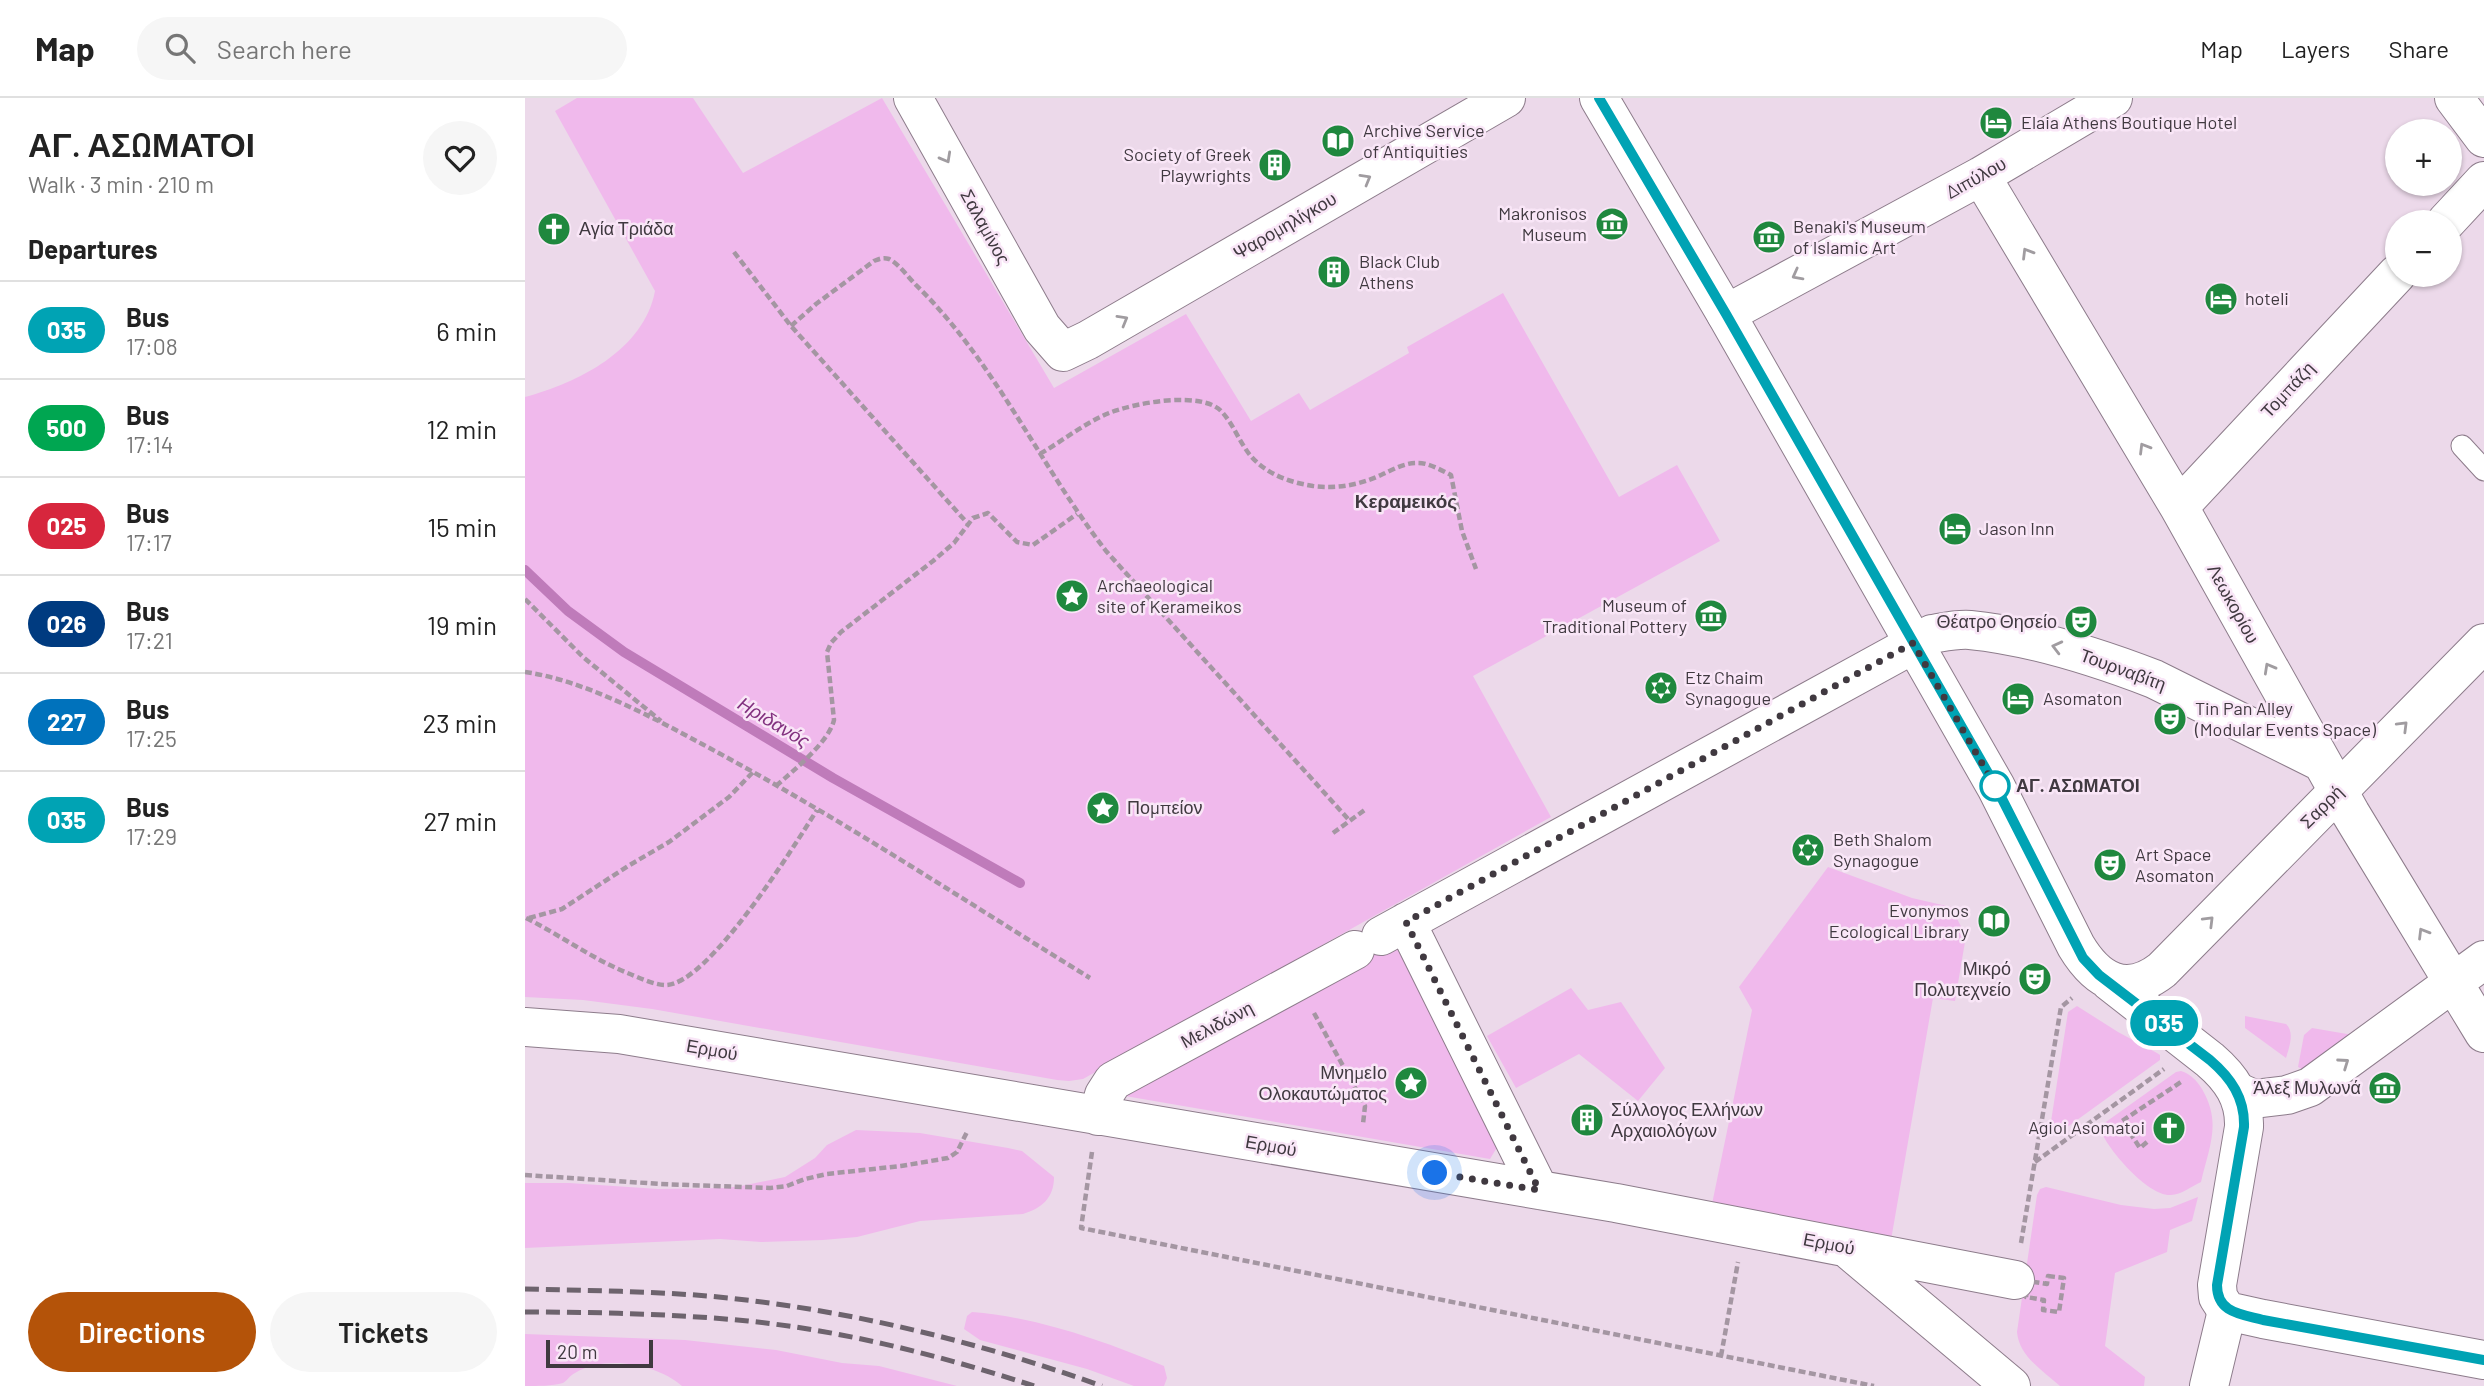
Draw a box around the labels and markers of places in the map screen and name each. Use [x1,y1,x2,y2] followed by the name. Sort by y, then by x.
[1977,104,2015,142] hotel icon: Elaia Athens Boutique Hotel
[2021,111,2237,133] place label: Elaia Athens Boutique Hotel
[1363,119,1485,162] place label: Archive Service of Antiquities
[1319,122,1357,160] library icon: Archive Service of Antiquities
[1123,143,1251,186] place label: Society of Greek Playwrights
[1256,146,1294,184] building icon: Society of Greek Playwrights
[1498,202,1587,245] place label: Makronisos Museum
[1593,205,1631,243] museum icon: Makronisos Museum
[535,210,573,248] church icon: Αγία Τριάδα
[1793,215,1926,258] place label: Benaki's Museum of Islamic Art
[579,217,674,239] place label: Αγία Τριάδα
[1750,218,1788,256] museum icon: Benaki's Museum of Islamic Art
[1359,250,1440,293] place label: Black Club Athens
[1315,253,1353,291] building icon: Black Club Athens
[2202,280,2240,318] hotel icon: hoteli
[2245,287,2289,309] place label: hoteli
[1936,510,1974,548] hotel icon: Jason Inn
[1979,517,2054,539] place label: Jason Inn
[1097,574,1242,617] place label: Archaeological site of Kerameikos
[1053,577,1091,615] place icon: Archaeological site of Kerameikos
[1542,594,1687,637] place label: Museum of Traditional Pottery
[1692,597,1730,635] museum icon: Museum of Traditional Pottery
[2062,603,2100,641] theatre icon: Θέατρο Θησείο
[1936,610,2057,632] place label: Θέατρο Θησείο
[1685,666,1771,709] place label: Etz Chaim Synagogue
[1642,669,1680,707] synagogue icon: Etz Chaim Synagogue
[1999,680,2037,718] hotel icon: Asomaton
[2043,687,2122,709] place label: Asomaton
[2194,697,2376,740] place label: Tin Pan Alley (Modular Events Space)
[2151,700,2189,738] theatre icon: Tin Pan Alley (Modular Events Space)
[1980,771,2010,801] marker: ΑΓ. ΑΣΩΜΑΤΟΙ
[2016,774,2140,796] place label: ΑΓ. ΑΣΩΜΑΤΟΙ
[1084,789,1122,827] place icon: Πομπείον
[1127,796,1203,818] place label: Πομπείον
[1833,828,1932,871] place label: Beth Shalom Synagogue
[1789,831,1827,869] synagogue icon: Beth Shalom Synagogue
[2135,843,2214,886] place label: Art Space Asomaton
[2091,846,2129,884] theatre icon: Art Space Asomaton
[1829,899,1969,942] place label: Evonymos Ecological Library
[1975,902,2013,940] library icon: Evonymos Ecological Library
[1914,957,2011,1000] place label: Μικρό Πολυτεχνείο
[2016,960,2054,998] theatre icon: Μικρό Πολυτεχνείο
[1259,1061,1387,1104] place label: ΜνημεΙο Ολοκαυτώματος
[1392,1064,1430,1102] place icon: ΜνημεΙο Ολοκαυτώματος
[2366,1069,2404,1107] museum icon: Άλεξ Μυλωνά
[2253,1076,2361,1098] place label: Άλεξ Μυλωνά
[1611,1098,1763,1141] place label: Σύλλογος Ελλήνων Αρχαιολόγων
[1568,1101,1606,1139] building icon: Σύλλογος Ελλήνων Αρχαιολόγων
[2150,1109,2188,1147] church icon: Agioi Asomatoi
[2028,1116,2145,1138] place label: Agioi Asomatoi

